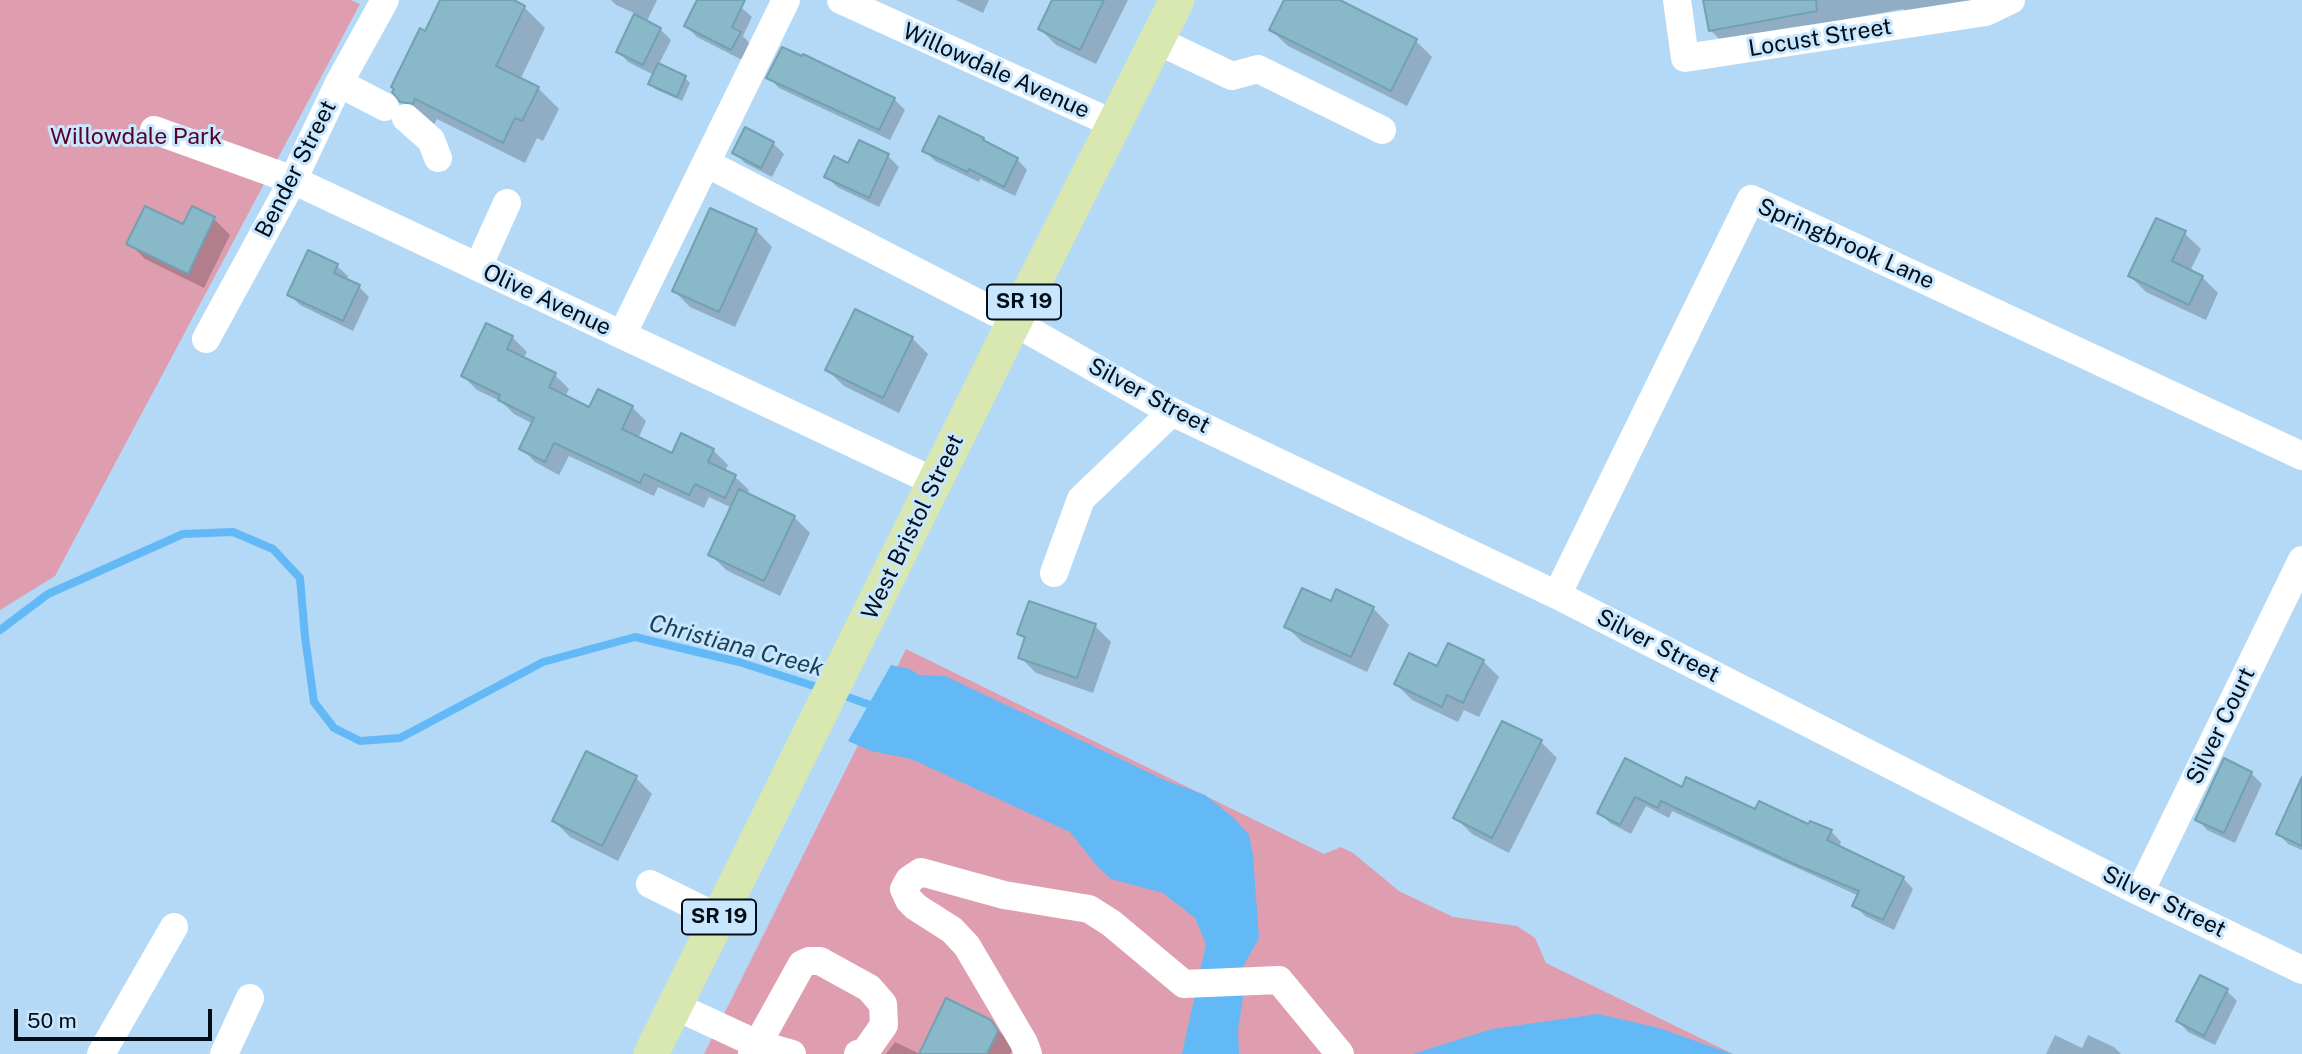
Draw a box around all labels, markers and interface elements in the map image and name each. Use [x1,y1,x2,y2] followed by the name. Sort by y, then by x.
[1746,13,1894,63] street label: Locust Street
[898,17,1094,125] street label: Willowdale Avenue
[250,96,342,242] street label: Bender Street
[50,123,222,151] park label: Willowdale Park
[1753,193,1939,295] street label: Springbrook Lane
[479,258,615,342] street label: Olive Avenue
[987,284,1061,320] road number: SR 19
[1083,352,1215,440] street label: Silver Street
[856,430,970,624] street label: West Bristol Street
[1592,603,1724,689] street label: Silver Street
[646,609,826,683] water label: Christiana Creek
[2181,663,2261,789] street label: Silver Court
[2098,860,2230,944] street label: Silver Street
[682,900,756,934] road number: SR 19
[18,995,215,1038] scale bar
[27,1008,77,1033] text: 50 m

